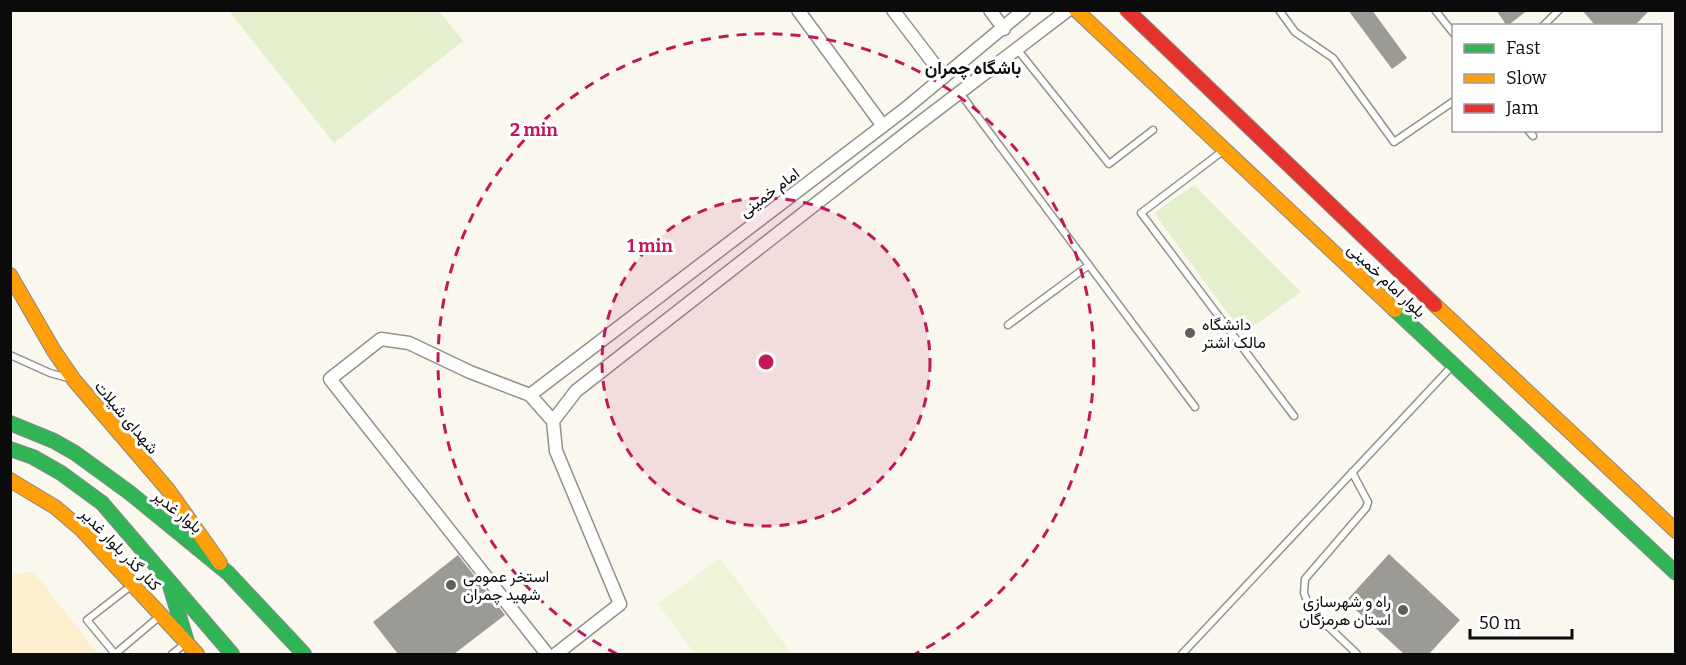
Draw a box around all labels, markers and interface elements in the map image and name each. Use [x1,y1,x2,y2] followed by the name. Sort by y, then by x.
[1452,24,1662,132] legend
[1506,37,1541,59] text: Fast
[925,57,1021,80] district label: باشگاه چمران
[1506,67,1547,89] text: Slow
[1505,97,1539,119] text: Jam
[510,119,558,141] text: 2 min
[735,164,804,222] street label: امام خمینی
[627,235,673,257] text: 1 min
[1343,239,1430,322] street label: بلوار امام خمینی
[1201,315,1266,353] place label: دانشگاه مالک اشتر
[1183,326,1197,340] marker: دانشگاه مالک اشتر
[756,352,776,372] centre of rings
[90,377,163,458] street label: شهدای شیلات
[148,485,206,538] street label: بلوار غدیر
[75,503,165,595] street label: کنار گذر بلوار غدیر
[463,567,549,606] place label: استخر عمومی شهید چمران
[444,578,458,592] marker: استخر عمومی شهید چمران
[1299,592,1391,630] place label: راه و شهرسازی استان هرمزگان
[1470,602,1572,640] scale bar
[1396,603,1410,617] marker: راه و شهرسازی استان هرمزگان
[1479,612,1521,634] text: 50 m

